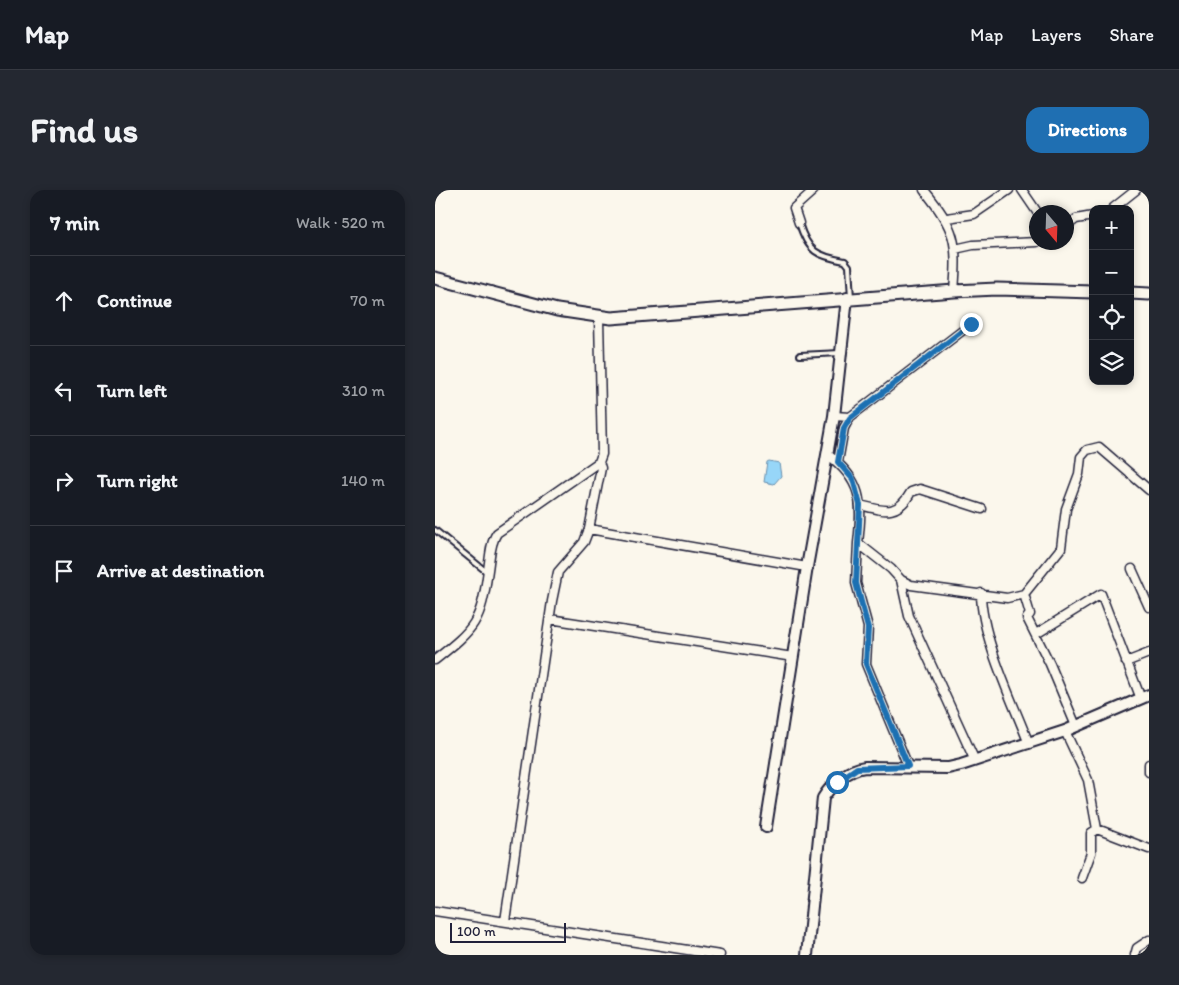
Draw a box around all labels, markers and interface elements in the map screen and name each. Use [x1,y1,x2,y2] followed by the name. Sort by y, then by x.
[25,20,69,49] text: Map
[970,24,1003,46] text: Map
[1031,24,1081,46] text: Layers
[1109,24,1154,46] text: Share
[1026,107,1149,153] button: Directions
[30,109,138,151] text: Find us
[1029,205,1074,250] north arrow
[1089,205,1134,385] map controls
[1089,205,1134,250] button: +
[50,210,99,235] text: 7 min
[296,213,385,232] text: Walk · 520 m
[1089,250,1134,295] button: −
[50,287,78,315] icon: ahead
[97,289,172,312] text: Continue
[350,291,385,310] text: 70 m
[1089,295,1134,340] button: locate
[960,313,983,336] route end
[1089,340,1134,385] button: layers
[50,377,78,405] icon: left
[97,379,167,402] text: Turn left
[342,381,385,400] text: 310 m
[50,467,78,495] icon: right
[97,469,178,492] text: Turn right
[341,471,385,490] text: 140 m
[50,557,78,585] icon: arrive
[97,559,264,582] text: Arrive at destination
[826,771,849,794] route start
[450,920,566,943] scale bar
[457,923,496,940] text: 100 m

